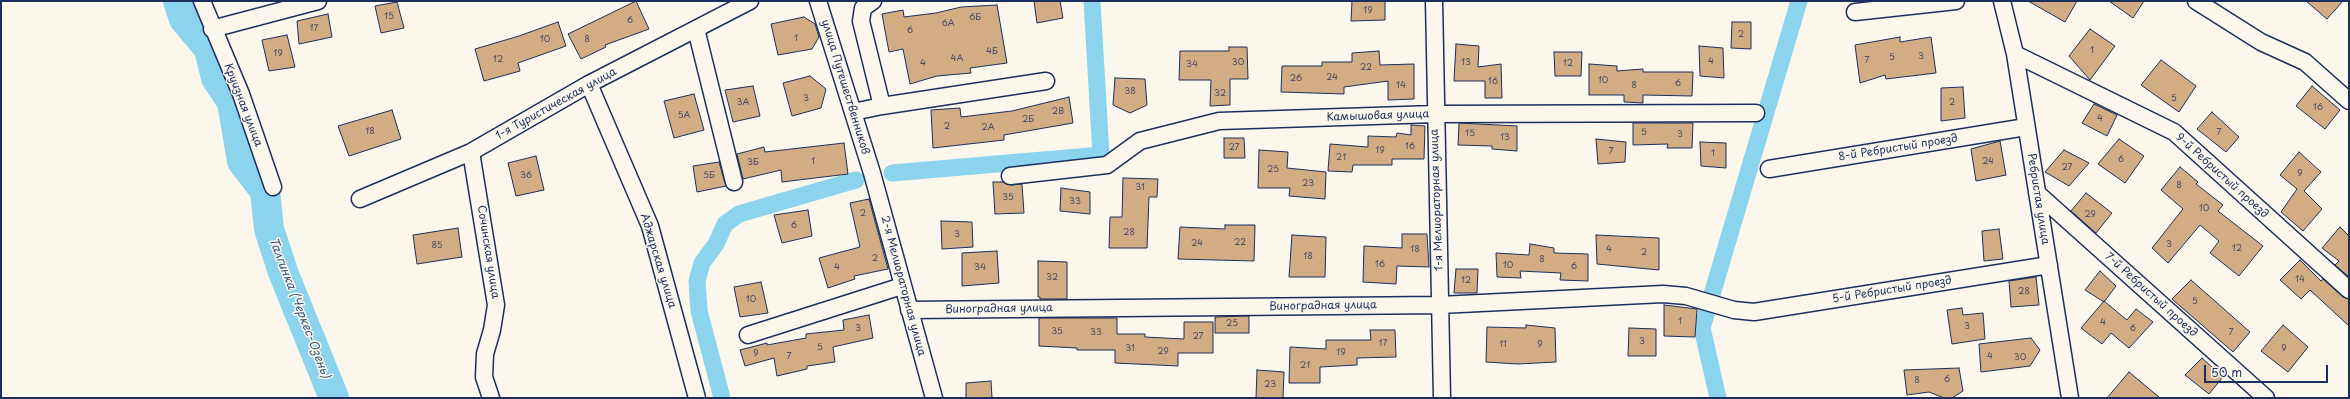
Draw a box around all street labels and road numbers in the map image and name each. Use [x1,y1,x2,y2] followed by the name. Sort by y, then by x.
[818,18,872,156] street label: улица Путешественников
[221,61,265,149] street label: Круизная улица
[493,65,619,143] street label: 1-я Туристическая улица
[1326,108,1430,124] street label: Камышовая улица
[1428,129,1446,271] street label: 1-я Мелиораторная улица
[2173,131,2271,221] street label: 9-й Ребристый проезд
[1837,132,1959,164] street label: 8-й Ребристый проезд
[2024,152,2052,246] street label: Ребристая улица
[474,204,502,300] street label: Сочинская улица
[637,212,679,310] street label: Аджарская улица
[878,214,928,358] street label: 2-я Мелиораторная улица
[2102,250,2200,340] street label: 7-й Ребристый проезд
[1831,274,1953,306] street label: 5-й Ребристый проезд
[1269,298,1377,314] street label: Виноградная улица
[945,301,1053,317] street label: Виноградная улица

